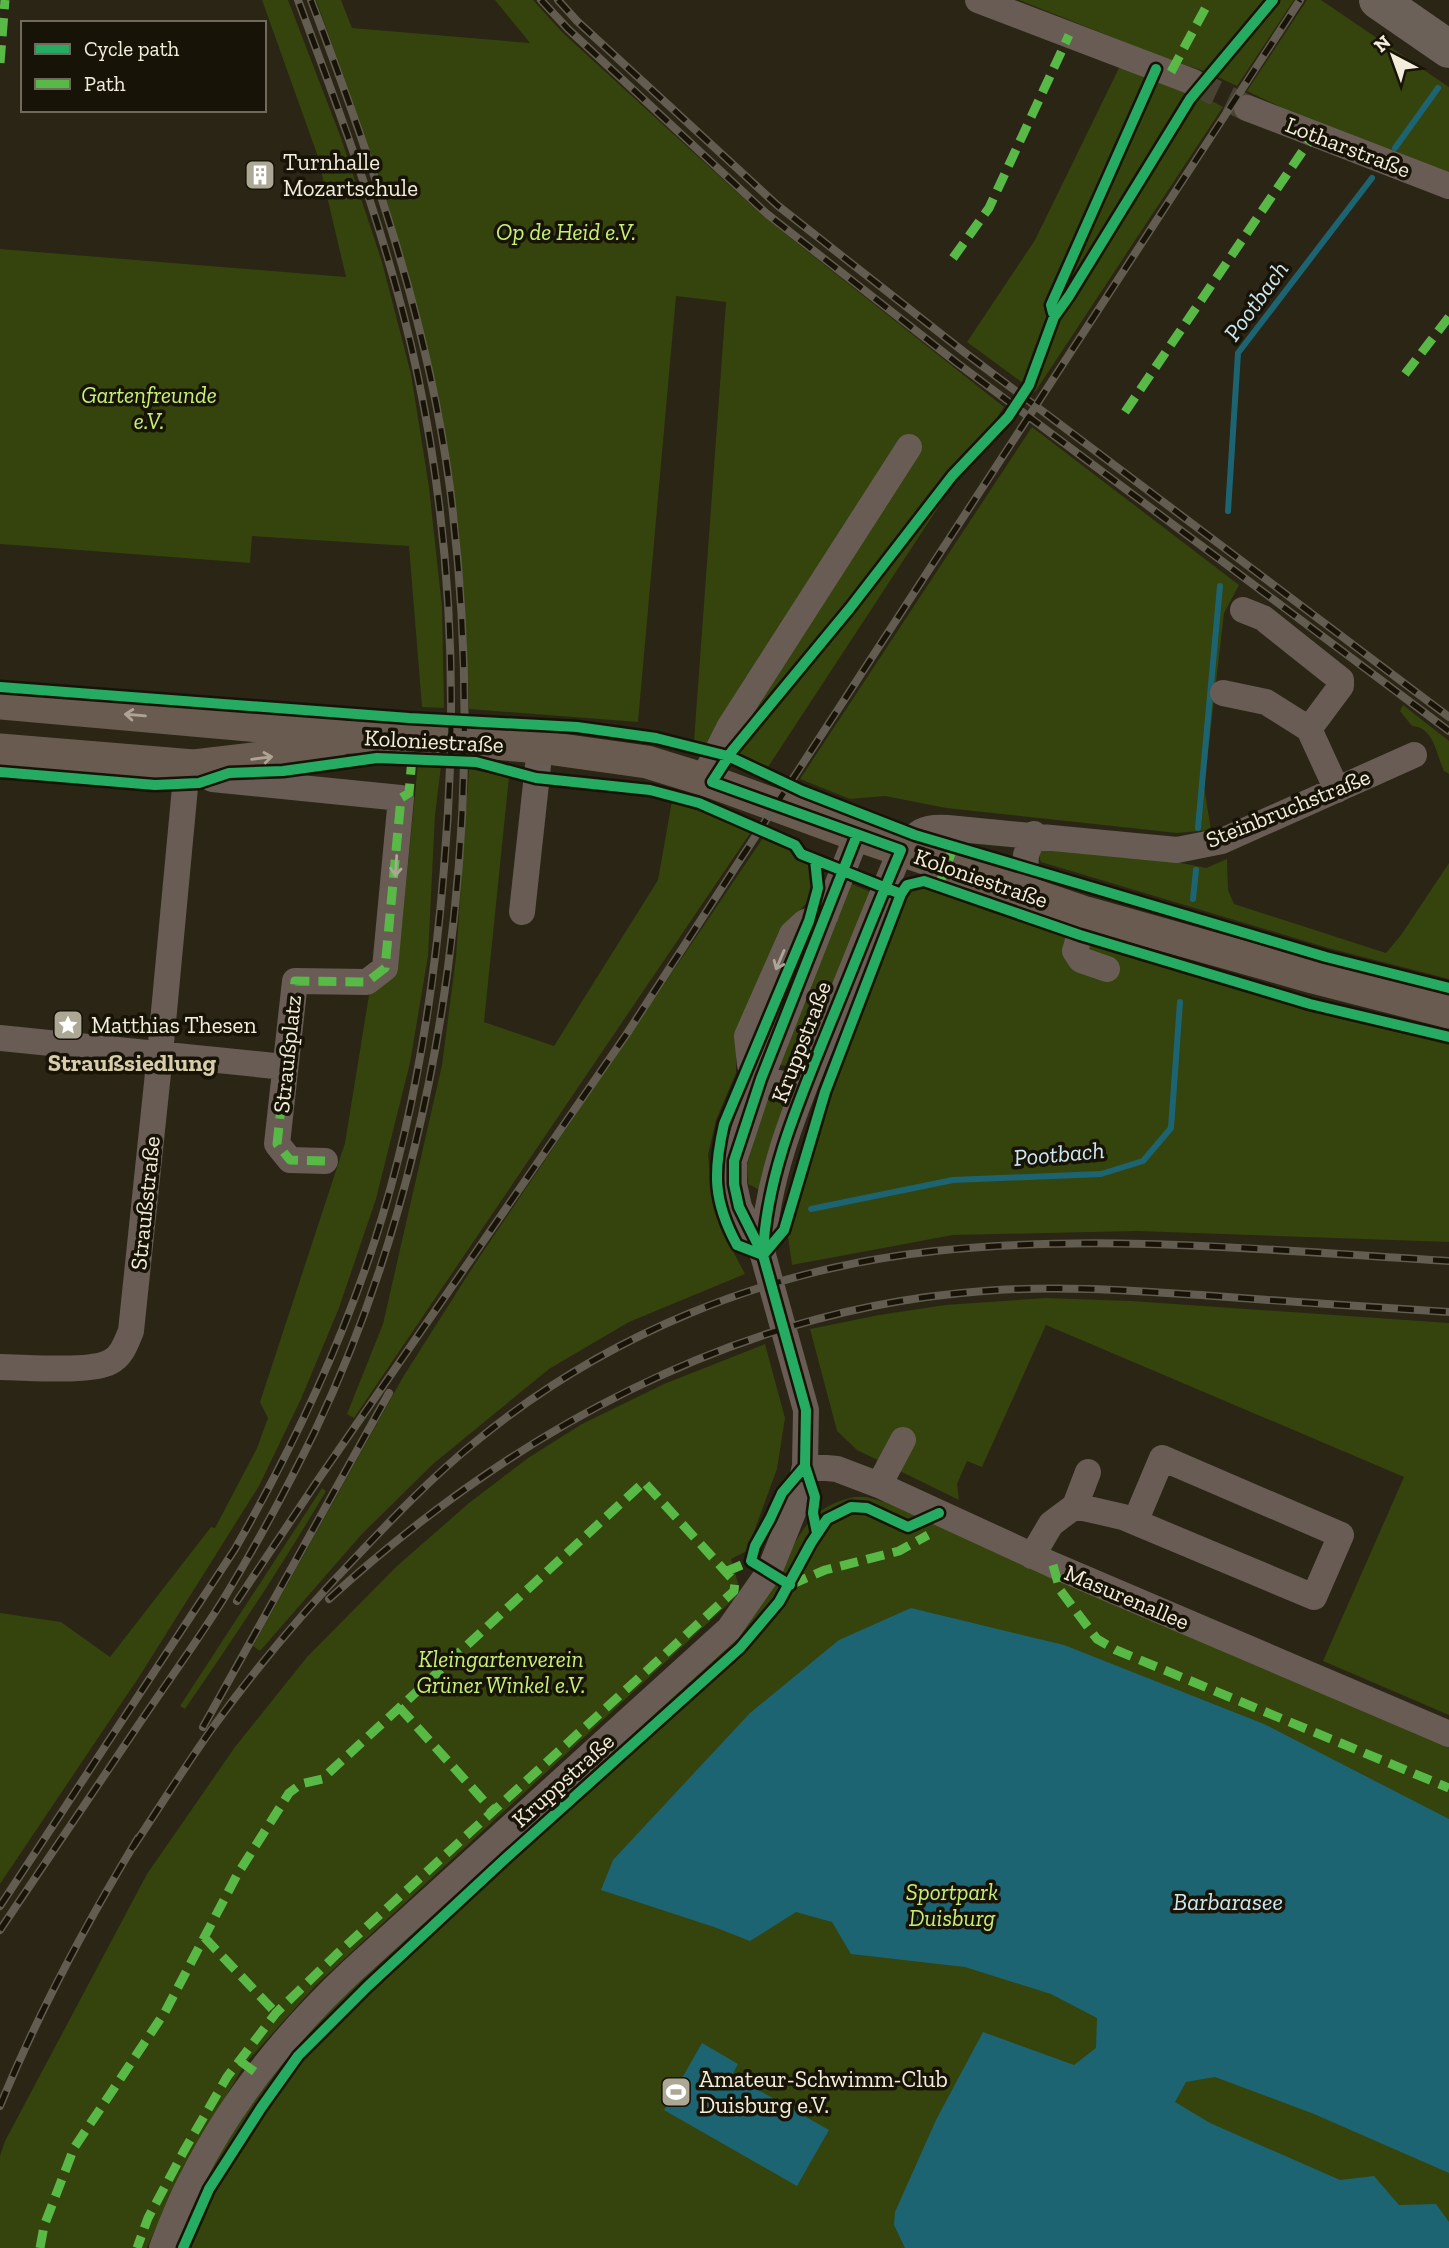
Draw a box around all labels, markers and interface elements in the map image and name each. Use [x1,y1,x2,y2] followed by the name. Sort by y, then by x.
[21,21,266,112] legend
[1358,21,1428,91] north arrow
[1369,30,1395,57] text: N
[84,36,179,61] text: Cycle path
[84,71,126,96] text: Path
[1282,110,1414,184] street label: Lotharstraße
[283,148,418,202] place label: Turnhalle Mozartschule
[243,158,277,192] building icon: Turnhalle Mozartschule
[496,218,636,246] park label: Op de Heid e.V.
[1217,255,1294,346] water label: Pootbach
[81,381,217,435] park label: Gartenfreunde e.V.
[124,709,147,722] one-way arrow
[364,723,504,759] street label: Koloniestraße
[250,751,272,764] one-way arrow
[1202,762,1374,854] street label: Steinbruchstraße
[910,842,1052,914] street label: Koloniestraße
[389,854,402,876] one-way arrow
[773,949,786,970] one-way arrow
[765,977,837,1107] street label: Kruppstraße
[267,993,307,1114] street label: Straußplatz
[51,1008,85,1042] place icon: Matthias Thesen
[91,1011,257,1039] place label: Matthias Thesen
[48,1048,217,1077] district label: Straußsiedlung
[124,1135,166,1271] street label: Straußstraße
[1012,1135,1106,1172] water label: Pootbach
[1060,1558,1194,1636] street label: Masurenallee
[416,1645,586,1699] park label: Kleingartenverein Grüner Winkel e.V.
[506,1727,620,1833] street label: Kruppstraße
[906,1878,998,1932] park label: Sportpark Duisburg
[1173,1887,1283,1916] water label: Barbarasee
[699,2065,948,2119] place label: Amateur-Schwimm-Club Duisburg e.V.
[659,2075,693,2109] sports icon: Amateur-Schwimm-Club Duisburg e.V.

